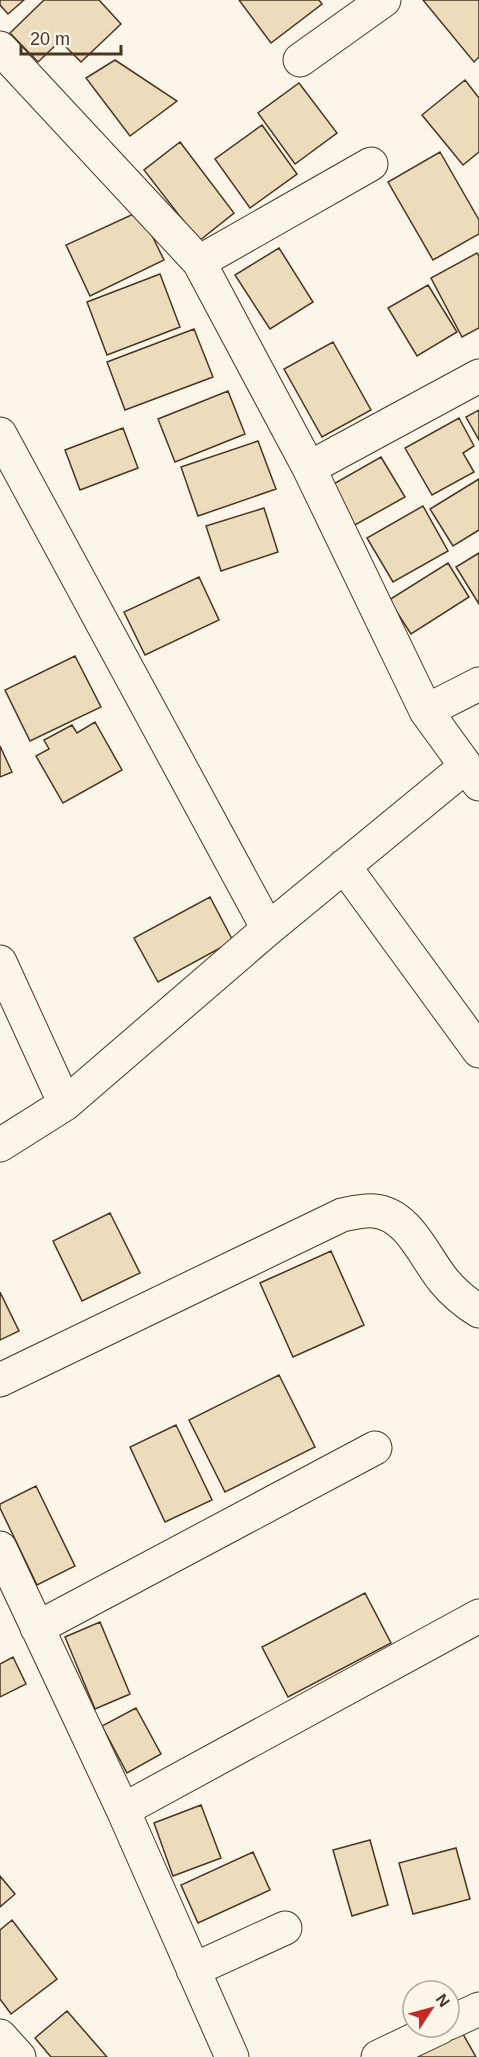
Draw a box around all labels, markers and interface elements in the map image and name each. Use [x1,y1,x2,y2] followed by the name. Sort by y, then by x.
[21,18,122,56] scale bar
[30,29,70,49] text: 20 m
[401,1979,461,2039] north arrow
[432,1991,453,2010] text: N

